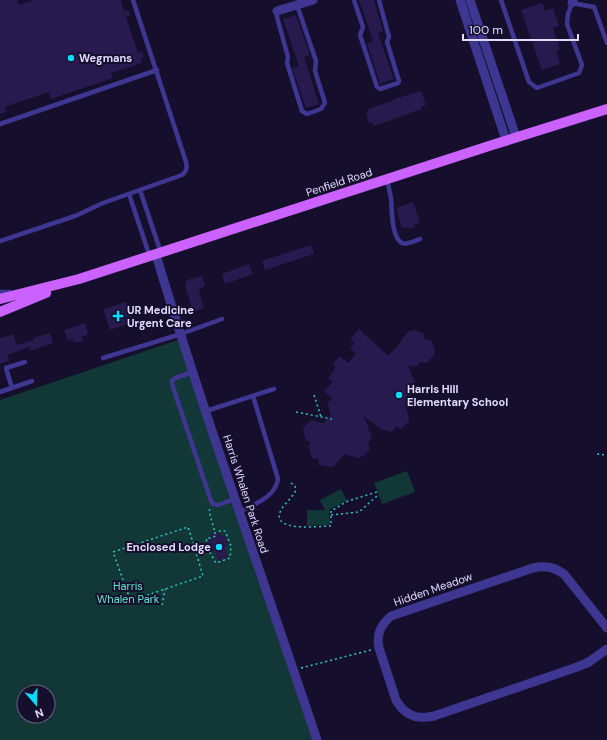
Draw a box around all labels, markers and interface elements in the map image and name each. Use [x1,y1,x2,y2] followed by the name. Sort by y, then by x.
[463,16,578,42] scale bar
[469,22,503,38] text: 100 m
[79,51,132,65] place label: Wegmans
[66,53,76,63] marker: Wegmans
[304,165,374,199] street label: Penfield Road
[127,303,194,330] place label: UR Medicine Urgent Care
[112,310,124,322] marker: UR Medicine Urgent Care
[407,382,508,409] place label: Harris Hill Elementary School
[394,390,404,400] marker: Harris Hill Elementary School
[220,433,272,555] street label: Harris Whalen Park Road
[126,540,211,554] place label: Enclosed Lodge
[214,542,224,552] marker: Enclosed Lodge
[392,569,475,609] street label: Hidden Meadow
[97,579,160,606] park label: Harris Whalen Park
[16,684,56,724] north arrow
[33,705,46,721] text: N

